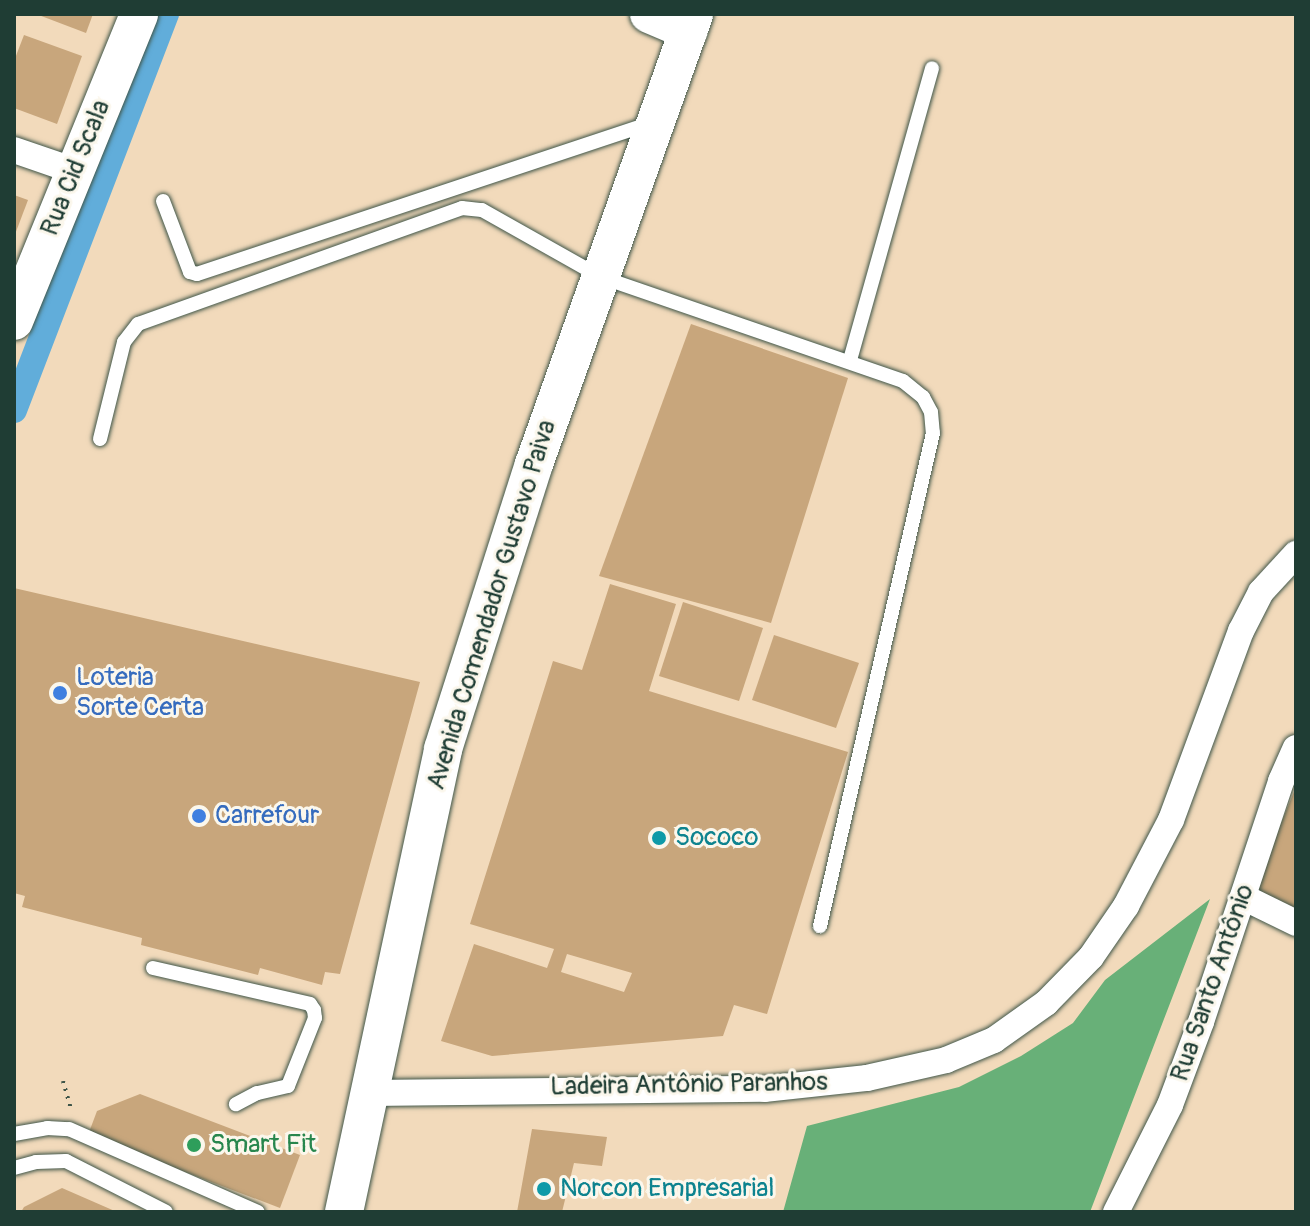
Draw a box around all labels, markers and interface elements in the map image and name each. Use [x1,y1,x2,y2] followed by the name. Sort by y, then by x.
[35,96,117,240] street label: Rua Cid Scala
[421,416,563,794] street label: Avenida Comendador Gustavo Paiva
[76,662,204,724] place label: Loteria Sorte Certa
[51,684,69,702] marker: Loteria Sorte Certa
[215,800,319,832] place label: Carrefour
[190,807,208,825] marker: Carrefour
[675,822,758,854] place label: Sococo
[650,829,668,847] marker: Sococo
[1165,880,1261,1086] street label: Rua Santo Antônio
[550,1067,828,1103] street label: Ladeira Antônio Paranhos
[210,1129,316,1161] place label: Smart Fit
[185,1136,203,1154] marker: Smart Fit
[560,1173,774,1205] place label: Norcon Empresarial
[535,1180,553,1198] marker: Norcon Empresarial

